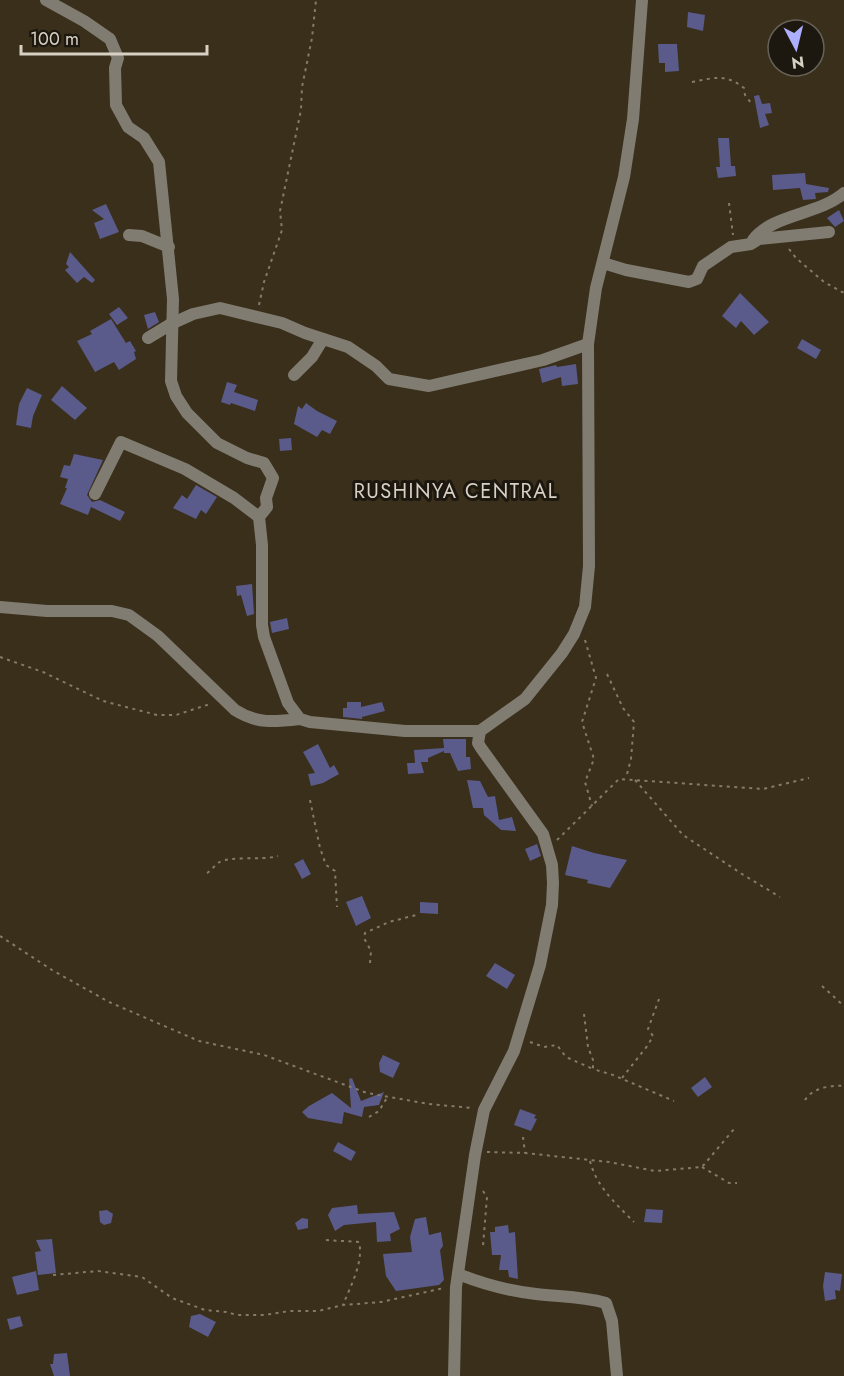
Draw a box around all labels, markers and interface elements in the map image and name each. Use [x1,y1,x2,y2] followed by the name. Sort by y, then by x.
[21,18,207,56] scale bar
[766,18,826,78] north arrow
[30,26,79,52] text: 100 m
[790,50,805,75] text: N
[354,477,558,506] district label: RUSHINYA CENTRAL

